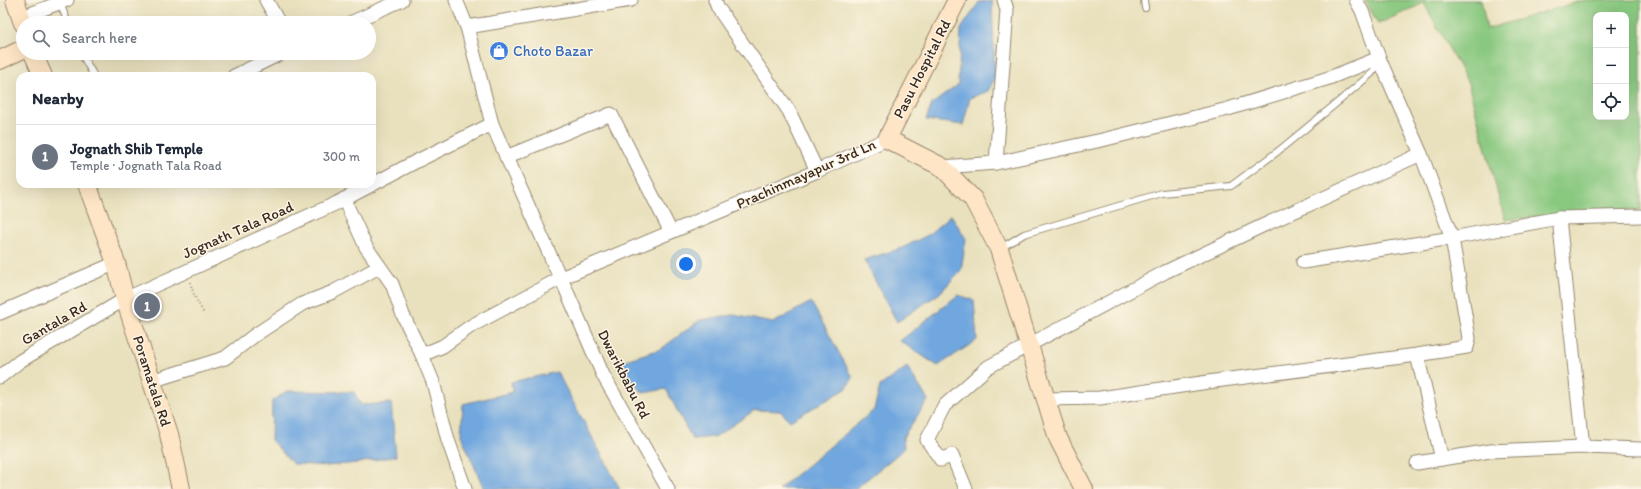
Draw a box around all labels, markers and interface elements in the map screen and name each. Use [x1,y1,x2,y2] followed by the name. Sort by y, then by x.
[1593,12,1629,120] map controls
[1593,12,1629,48] button: +
[16,16,376,60] search box
[889,17,955,121] street label: Pasu Hospital Rd
[30,27,52,49] icon: search
[62,29,137,47] text: Search here
[488,40,510,62] shop icon: Choto Bazar
[513,42,593,60] place label: Choto Bazar
[1593,48,1629,84] button: −
[1593,84,1629,120] button: locate
[32,88,84,108] text: Nearby
[733,135,879,213] street label: Prachinmayapur 3rd Ln
[70,140,203,158] text: Jognath Shib Temple
[42,149,48,164] text: 1
[323,149,360,164] text: 300 m
[70,158,222,173] text: Temple · Jognath Tala Road
[180,198,296,262] street label: Jognath Tala Road
[676,254,696,274] your location
[134,291,160,321] pin: 1
[18,297,90,349] street label: Gantala Rd
[594,327,654,421] street label: Dwarikbabu Rd
[129,333,175,429] street label: Poramatala Rd

